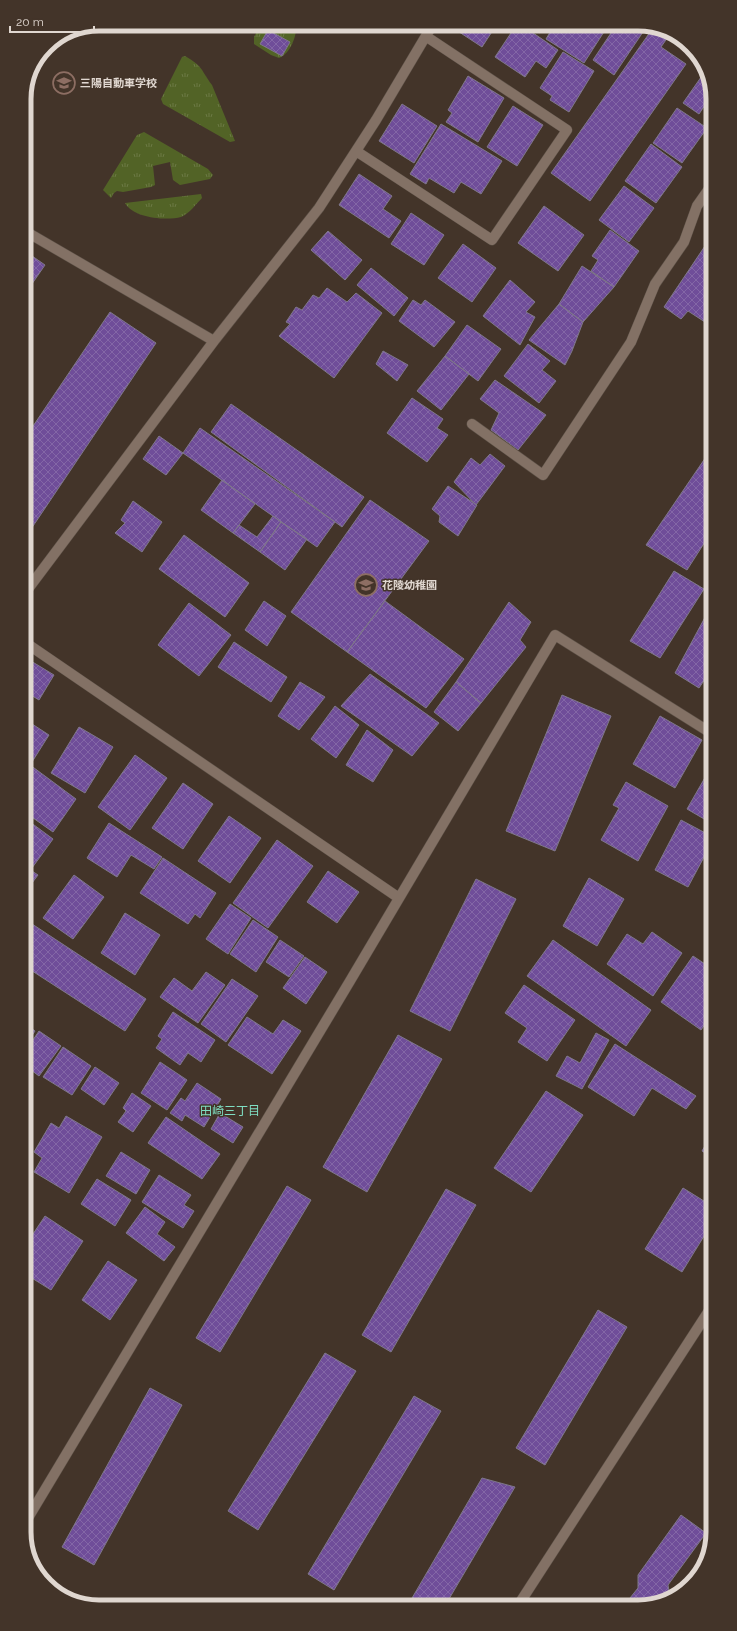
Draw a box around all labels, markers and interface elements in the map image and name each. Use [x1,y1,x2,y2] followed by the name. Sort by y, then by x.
[10,8,94,34] scale bar
[16,15,44,29] text: 20 m
[51,70,77,96] school or university icon: 三陽自動車学校
[80,77,157,90] place label: 三陽自動車学校
[353,572,379,598] school or university icon: 花陵幼稚園
[382,579,437,592] place label: 花陵幼稚園
[200,1104,260,1118] district label: 田崎三丁目

